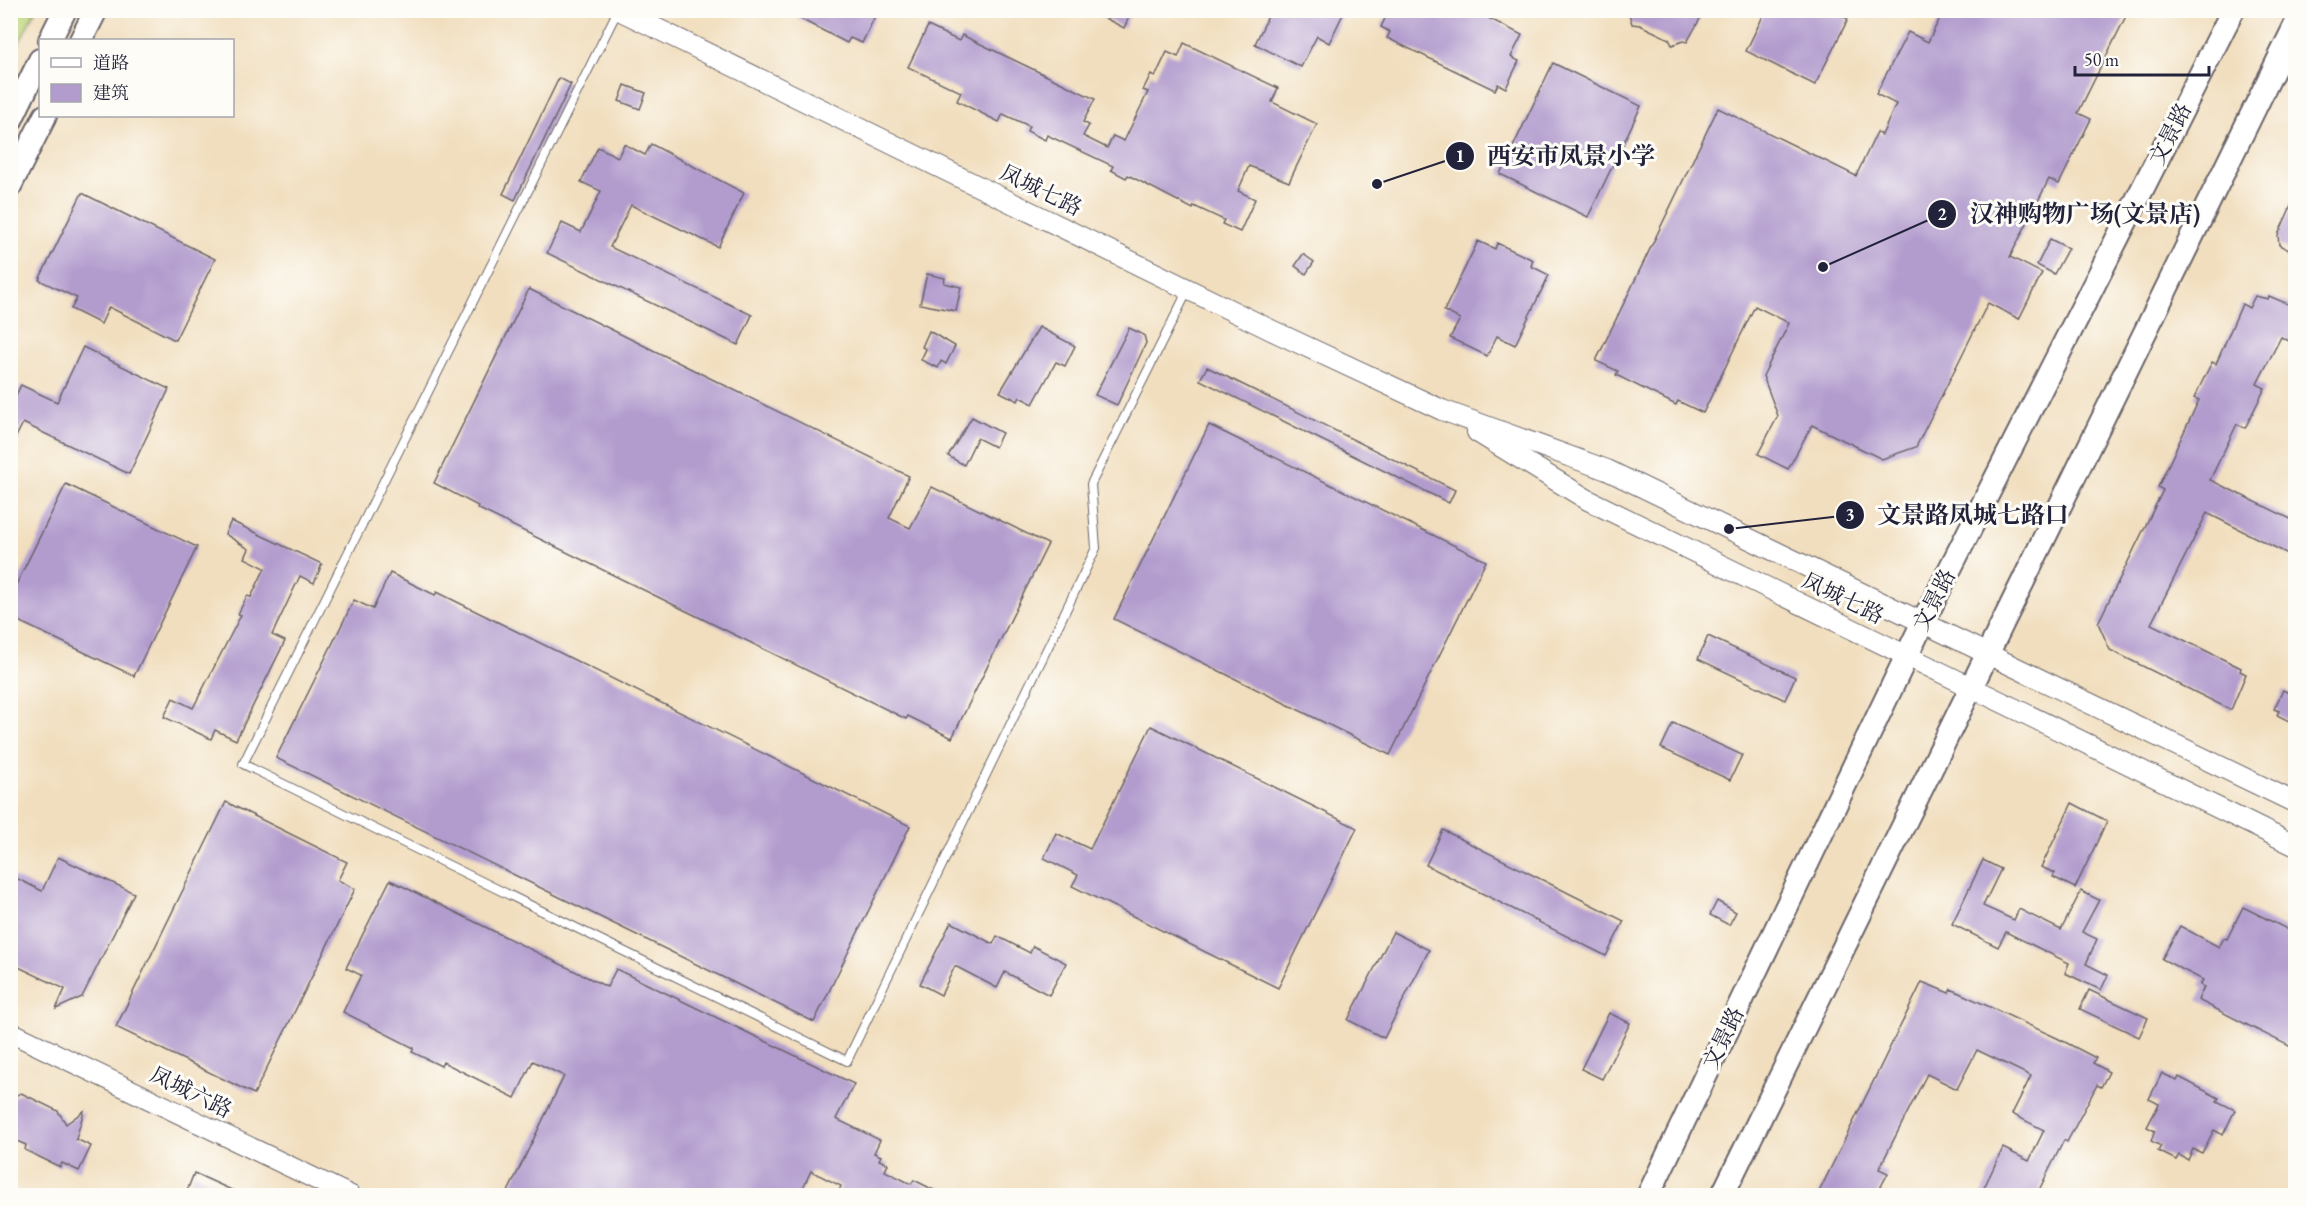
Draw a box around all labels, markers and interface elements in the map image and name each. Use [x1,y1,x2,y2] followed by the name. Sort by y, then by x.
[39,39,234,117] legend
[2075,39,2208,77] scale bar
[2084,48,2119,71] text: 50 m
[93,51,129,74] text: 道路
[93,81,129,104] text: 建筑
[2142,98,2198,170] street label: 文景路
[1445,135,1667,177] callout: 西安市凤景小学
[1487,140,1655,171] text: 西安市凤景小学
[1455,144,1465,167] text: 1
[995,158,1087,222] street label: 凤城七路
[1927,193,2212,235] callout: 汉神购物广场(文景店)
[1970,198,2200,229] text: 汉神购物广场(文景店)
[1937,202,1947,225] text: 2
[1835,494,2081,536] callout: 文景路凤城七路口
[1877,499,2069,530] text: 文景路凤城七路口
[1845,503,1855,526] text: 3
[1906,564,1962,636] street label: 文景路
[1797,566,1889,630] street label: 凤城七路
[1695,1002,1751,1074] street label: 文景路
[145,1060,237,1124] street label: 凤城六路

